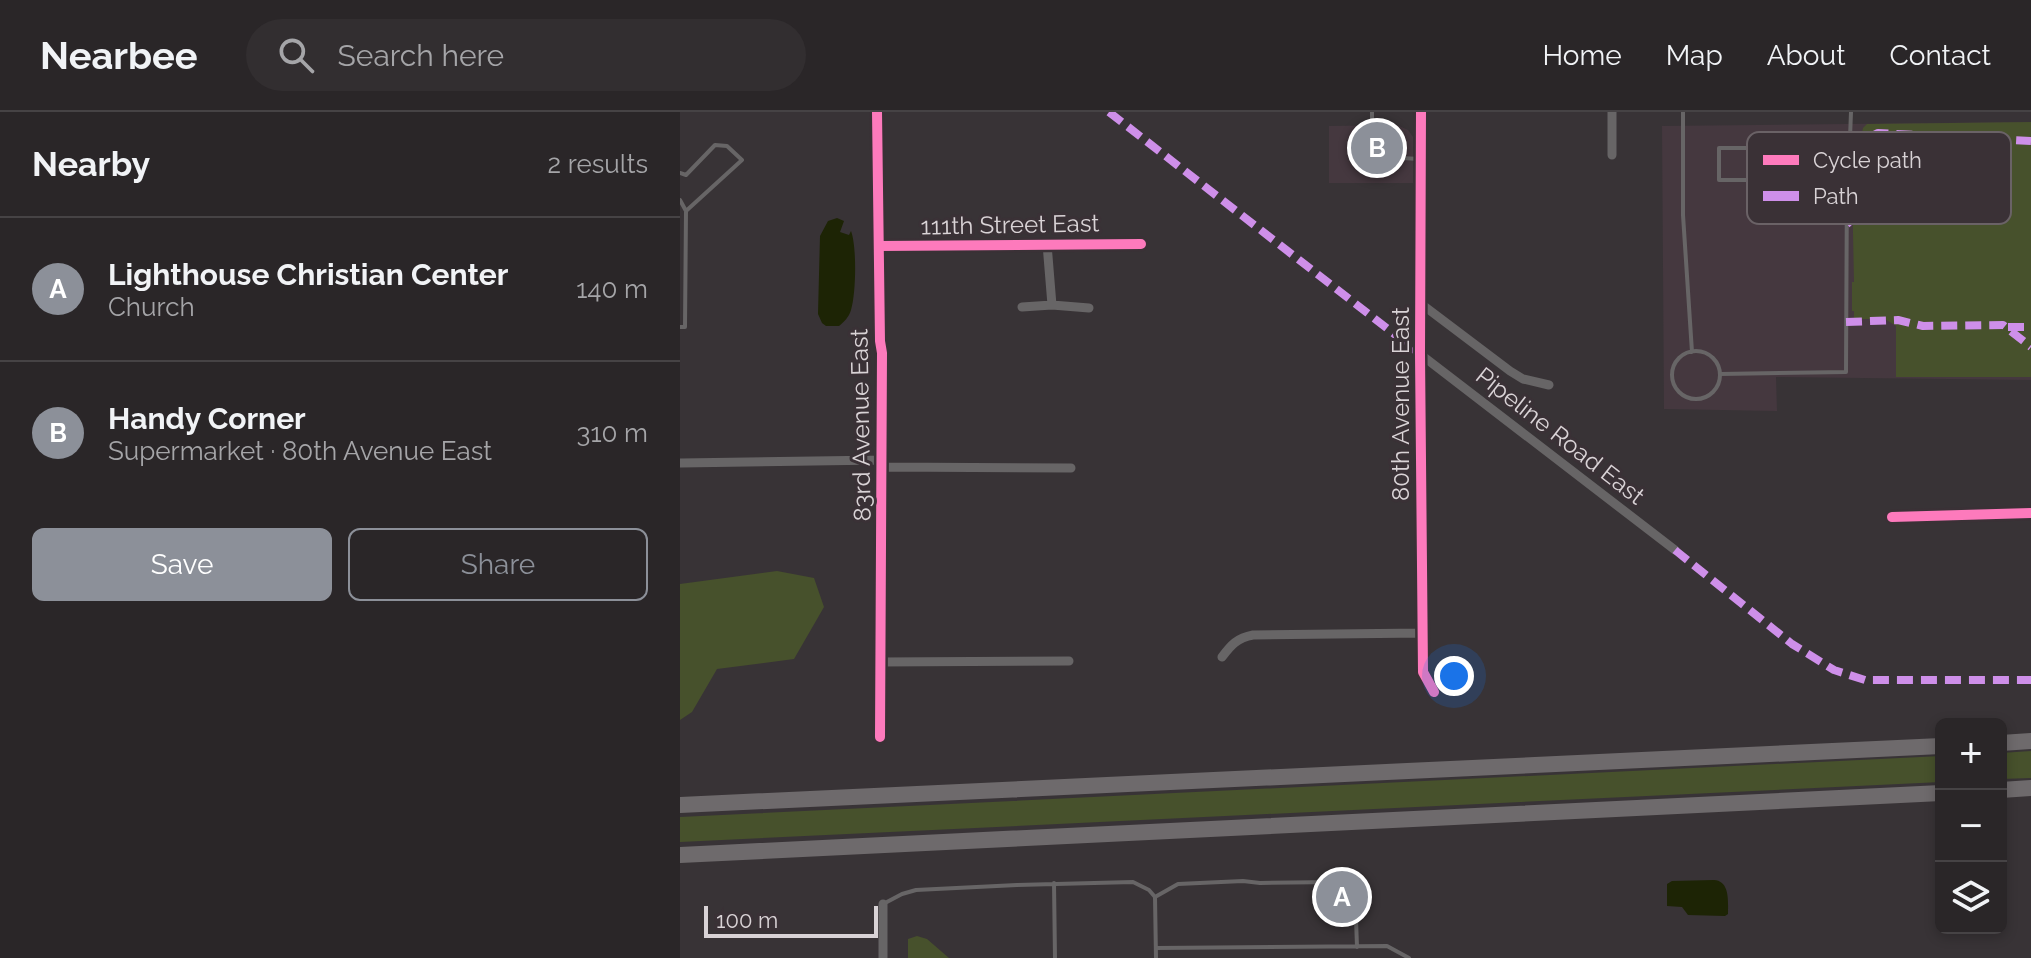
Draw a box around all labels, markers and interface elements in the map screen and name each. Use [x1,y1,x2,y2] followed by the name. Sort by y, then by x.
[246,19,806,91] search box
[40,33,198,78] text: Nearbee
[274,33,318,77] icon: search
[338,38,504,73] text: Search here
[1542,39,1622,72] text: Home
[1666,39,1723,72] text: Map
[1767,39,1846,72] text: About
[1890,39,1991,72] text: Contact
[1351,118,1403,178] pin: B
[1747,132,2011,224] legend
[32,144,150,184] text: Nearby
[1813,147,1922,173] text: Cycle path
[548,149,648,179] text: 2 results
[1813,183,1859,209] text: Path
[920,208,1100,241] street label: 111th Street East
[108,257,508,292] text: Lighthouse Christian Center
[49,274,67,304] text: A
[576,274,648,304] text: 140 m
[108,292,195,322] text: Church
[1386,307,1415,501] street label: 80th Avenue East
[844,328,877,522] street label: 83rd Avenue East
[1470,361,1650,510] street label: Pipeline Road East
[108,401,306,436] text: Handy Corner
[49,418,67,448] text: B
[577,418,648,448] text: 310 m
[108,436,492,466] text: Supermarket · 80th Avenue East
[32,528,332,601] button: Save
[348,528,648,601] button: Share
[1434,656,1474,696] your location
[1935,718,2007,934] map controls
[1935,718,2007,790] button: +
[1935,790,2007,862] button: −
[1935,862,2007,934] button: layers
[1316,867,1368,927] pin: A
[704,902,878,938] scale bar
[716,907,778,933] text: 100 m

